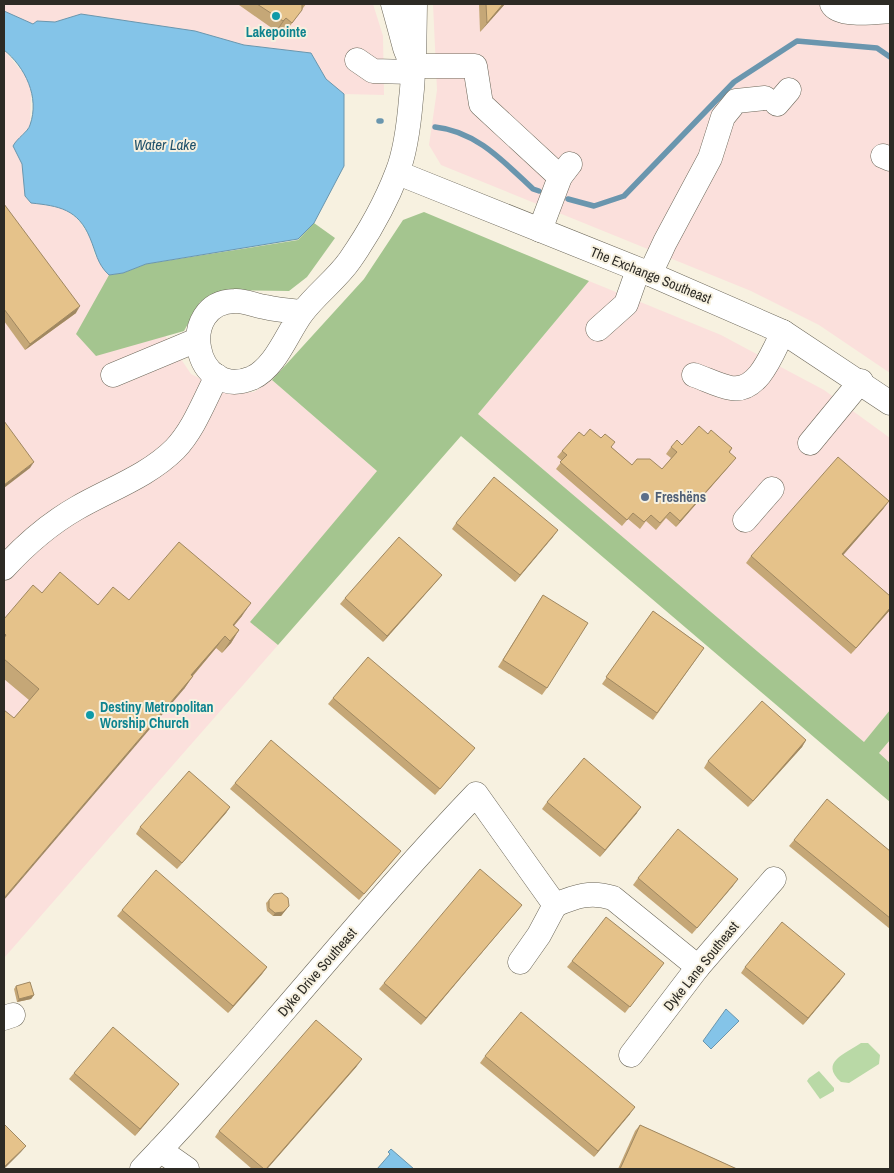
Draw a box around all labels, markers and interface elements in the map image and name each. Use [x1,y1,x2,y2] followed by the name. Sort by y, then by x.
[270,10,282,22] marker: Lakepointe
[246,23,306,41] place label: Lakepointe
[134,134,196,155] water label: Water Lake
[588,243,714,307] street label: The Exchange Southeast
[655,488,706,506] place label: Freshëns
[639,491,651,503] marker: Freshëns
[100,698,214,732] place label: Destiny Metropolitan Worship Church
[84,709,96,721] marker: Destiny Metropolitan Worship Church
[659,918,743,1014] street label: Dyke Lane Southeast
[274,924,360,1020] street label: Dyke Drive Southeast

